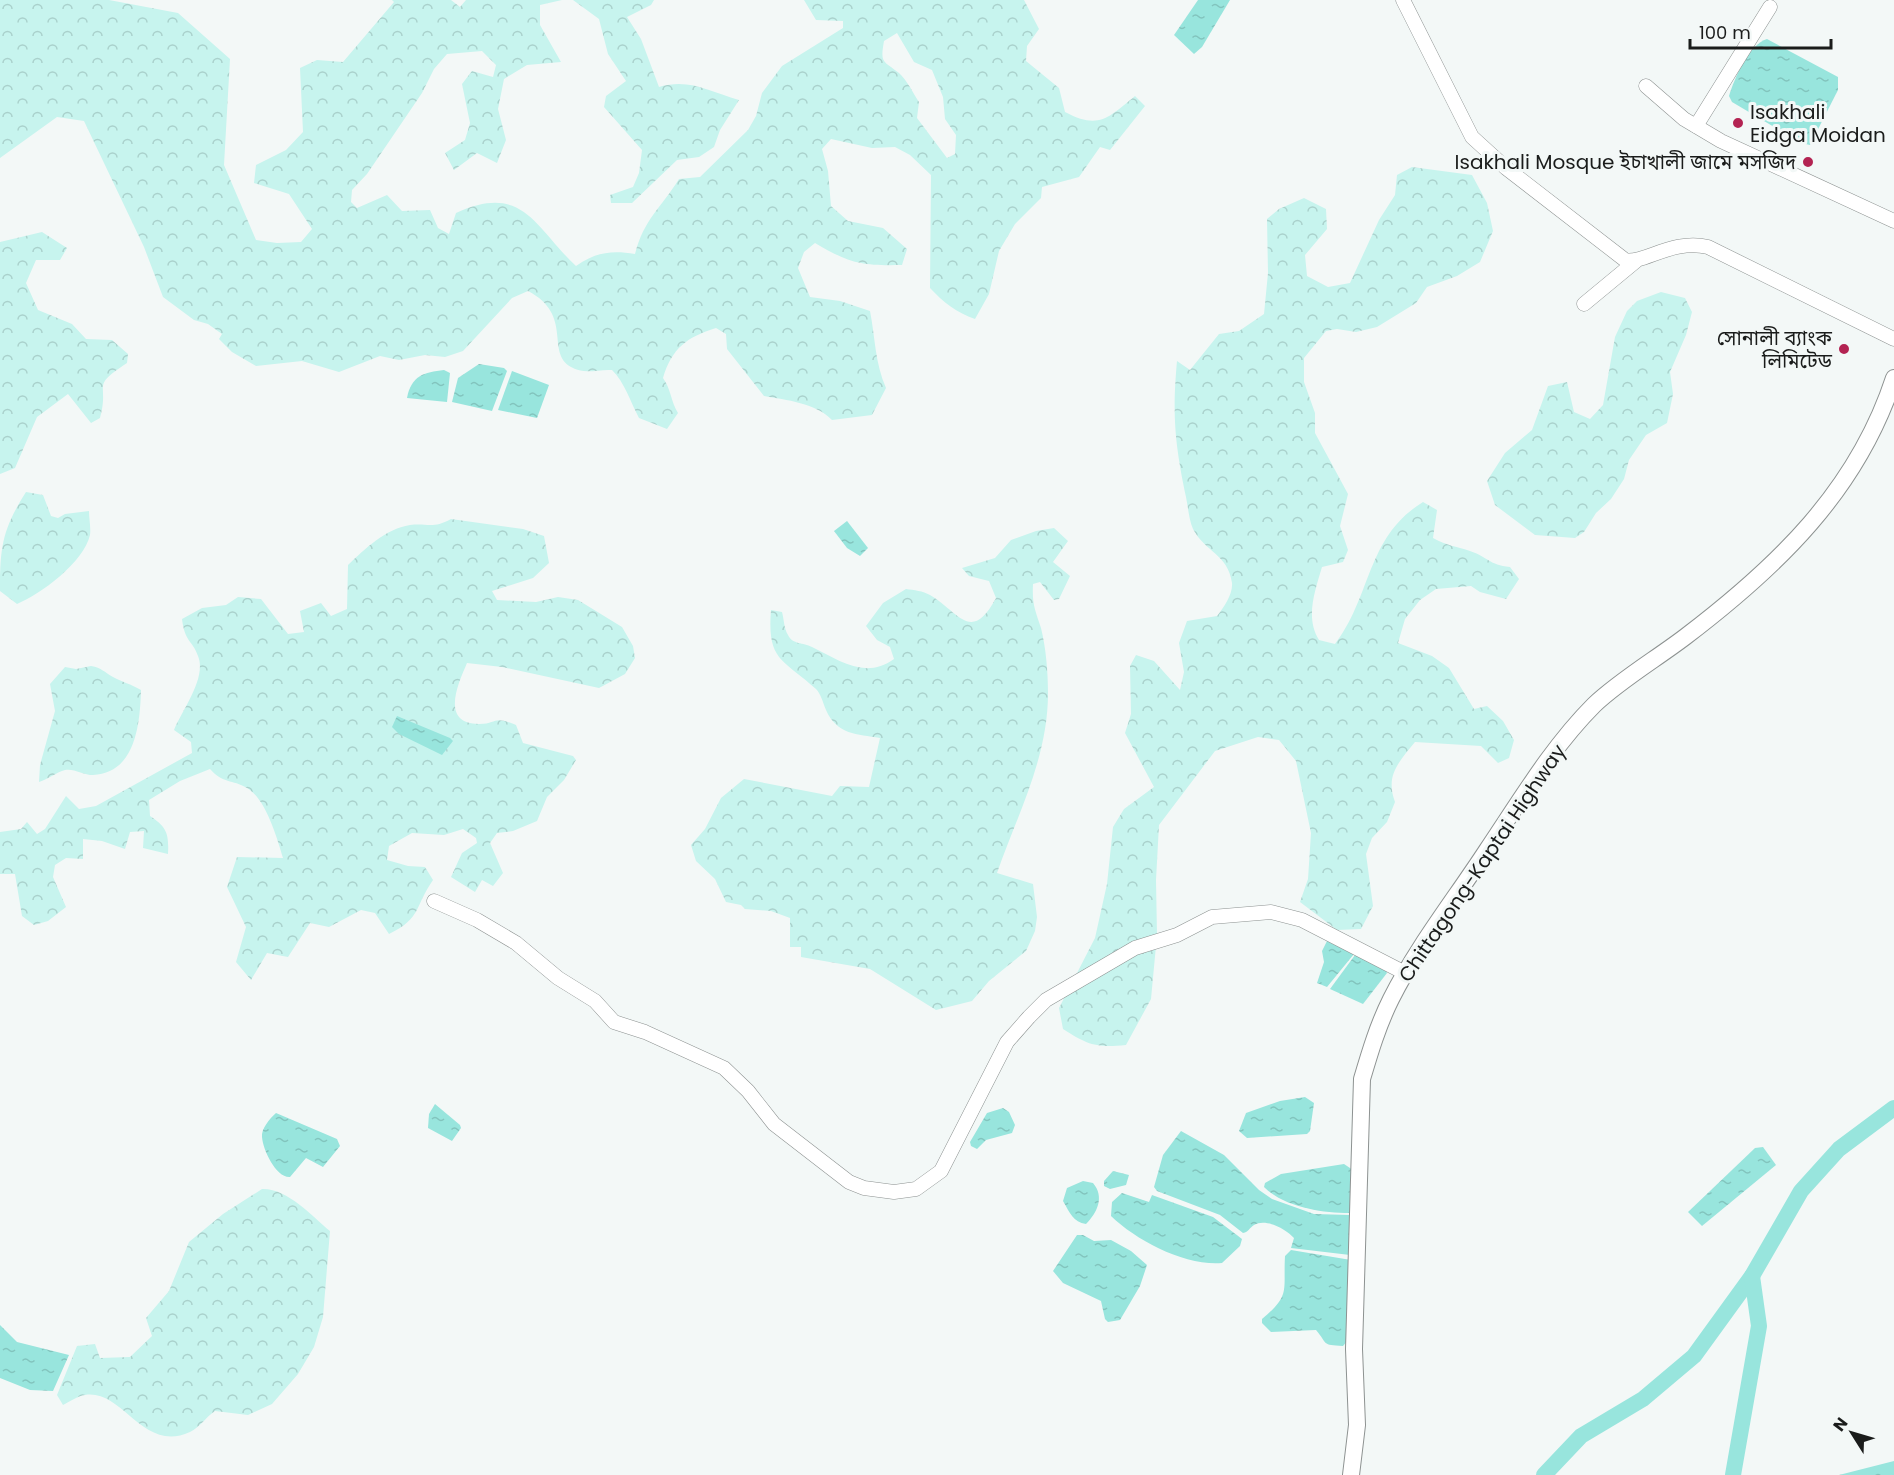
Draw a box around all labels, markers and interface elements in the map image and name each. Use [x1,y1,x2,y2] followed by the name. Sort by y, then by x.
[1690,12,1831,50] scale bar
[1699,20,1751,45] text: 100 m
[1750,98,1886,149] place label: Isakhali Eidga Moidan
[1731,116,1745,130] marker: Isakhali Eidga Moidan
[1455,148,1797,176] place label: Isakhali Mosque ইচাখালী জামে মসজিদ
[1801,155,1815,169] marker: Isakhali Mosque ইচাখালী জামে মসজিদ
[1717,324,1833,375] place label: সোনালী ব্যাংক লিমিটেড
[1837,342,1851,356] marker: সোনালী ব্যাংক লিমিটেড
[1392,739,1572,987] street label: Chittagong-Kaptai Highway
[1822,1403,1882,1463] north arrow
[1828,1413,1853,1436] text: N

